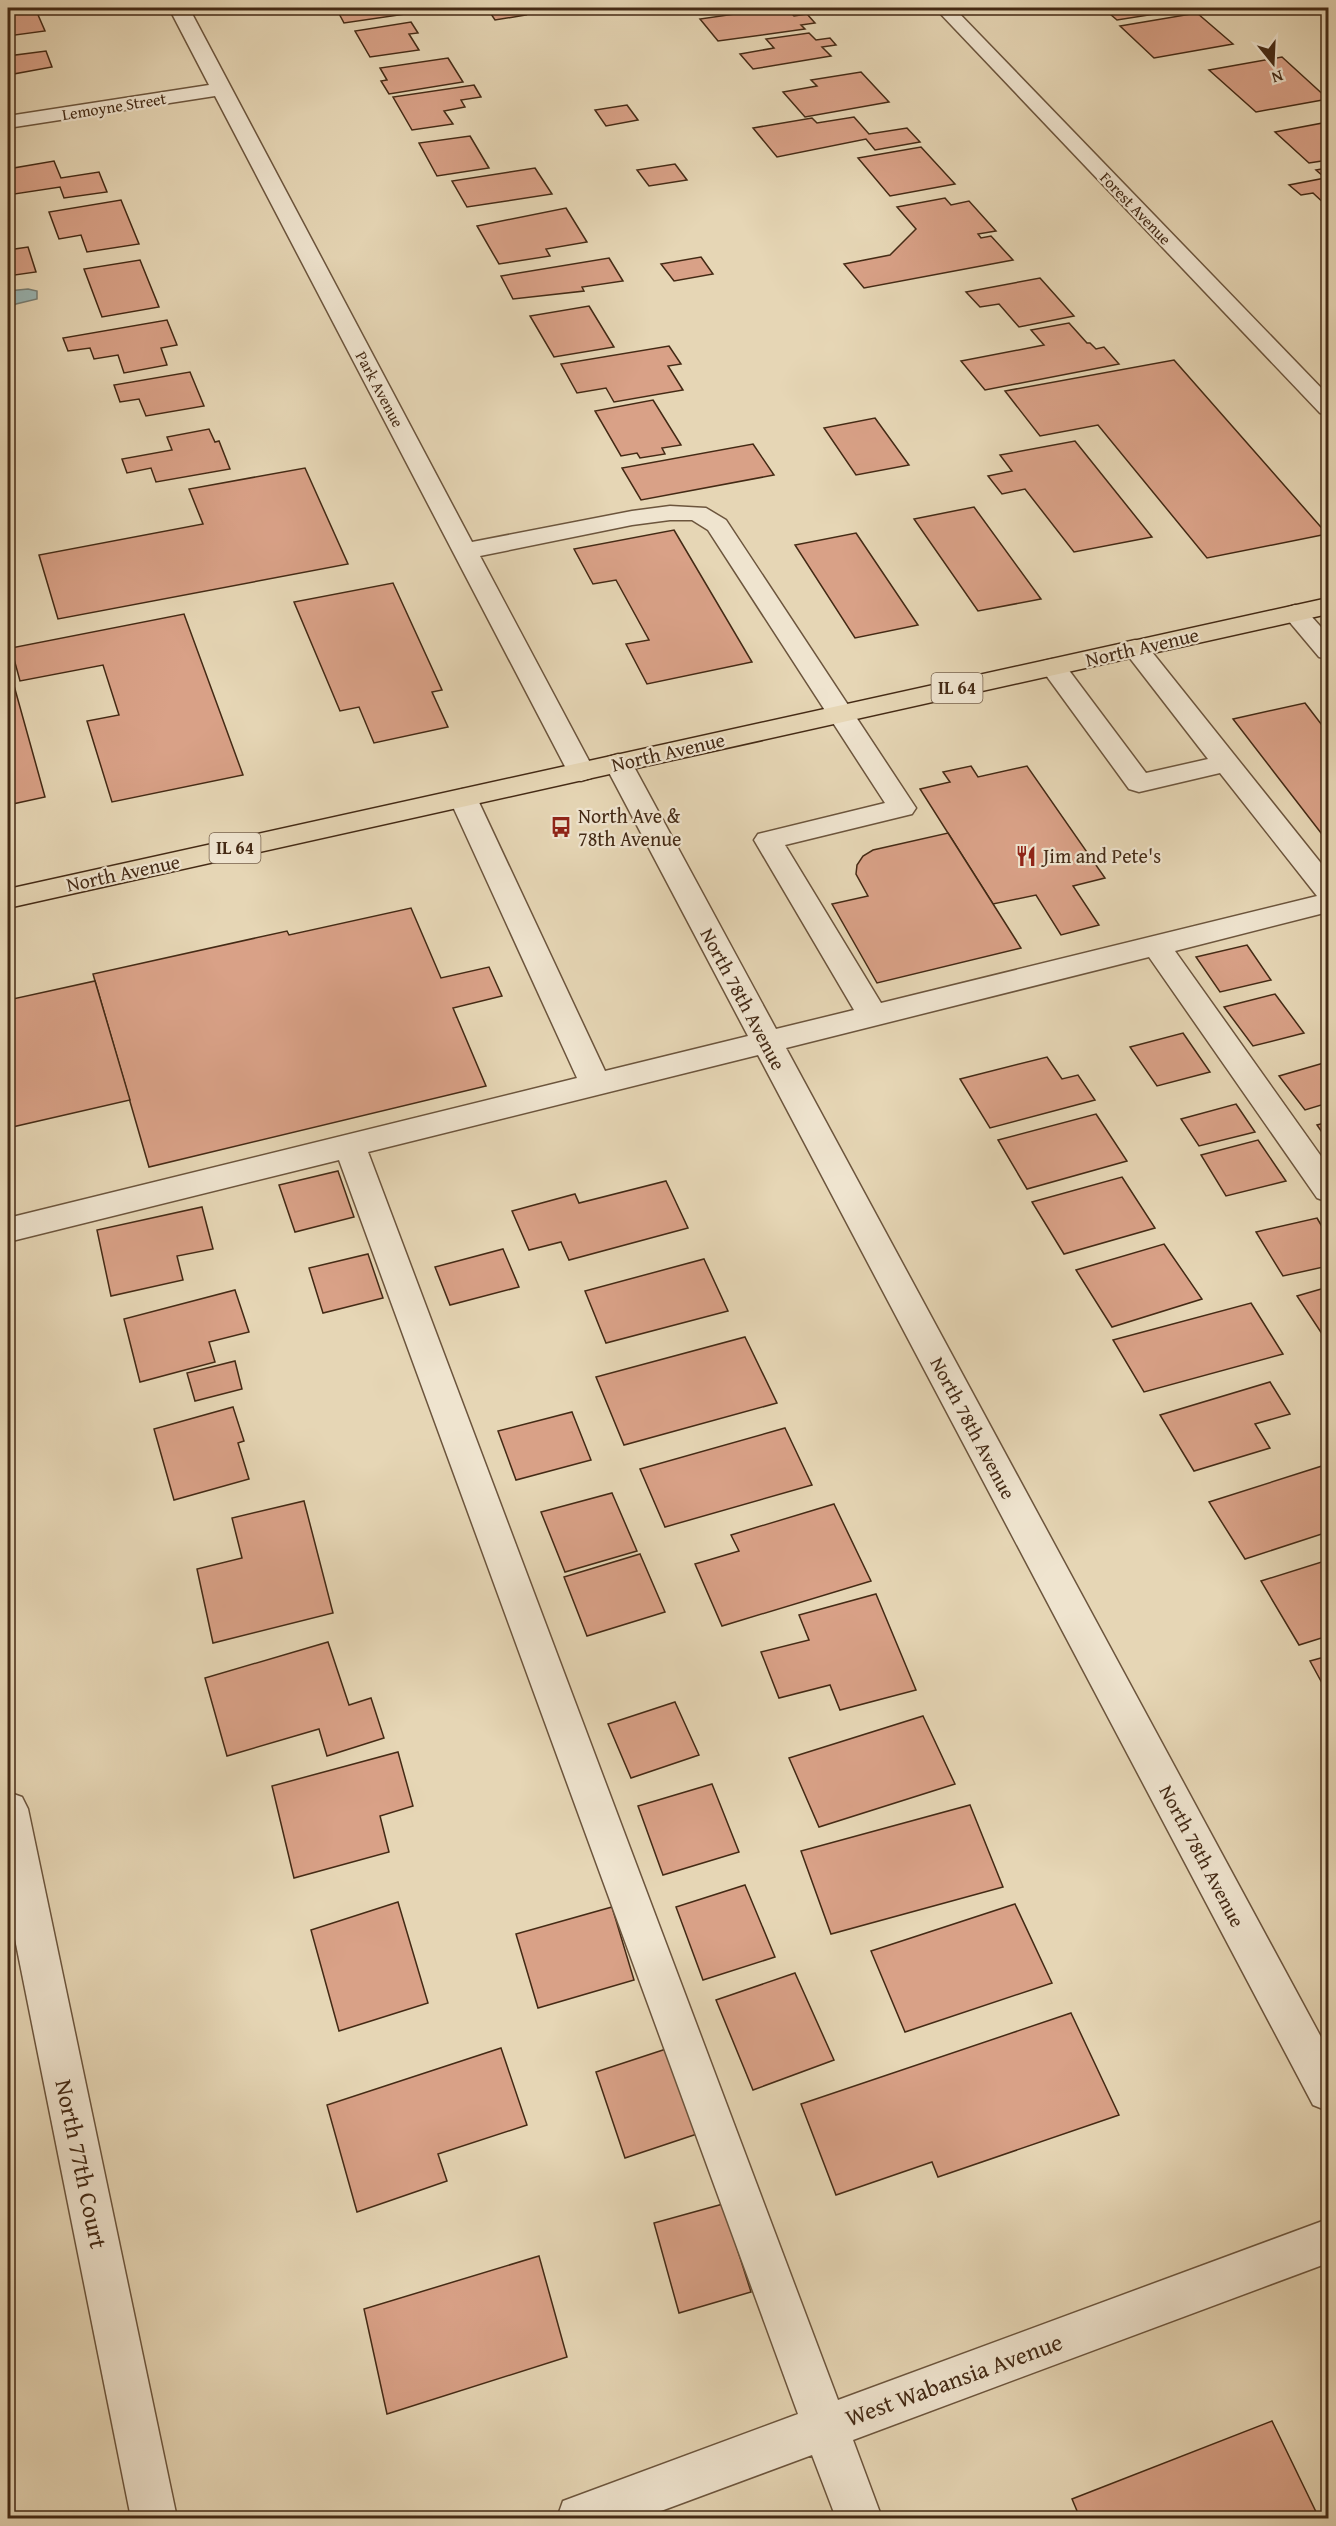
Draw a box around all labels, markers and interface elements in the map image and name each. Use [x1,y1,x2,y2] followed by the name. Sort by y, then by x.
[1243,33,1303,93] north arrow
[1269,64,1286,90] text: N
[60,86,168,126] street label: Lemoyne Street
[1095,166,1177,250] street label: Forest Avenue
[350,346,410,432] street label: Park Avenue
[1082,619,1202,674] street label: North Avenue
[932,673,982,703] road number: IL 64
[608,724,728,779] street label: North Avenue
[578,801,681,853] place label: North Ave & 78th Avenue
[549,815,573,839] bus stop icon: North Ave & 78th Avenue
[210,833,260,863] road number: IL 64
[1040,841,1161,870] place label: Jim and Pete's
[1014,844,1038,868] restaurant icon: Jim and Pete's
[63,846,182,899] street label: North Avenue
[694,922,793,1075] street label: North 78th Avenue
[924,1351,1023,1504] street label: North 78th Avenue
[1153,1779,1252,1932] street label: North 78th Avenue
[46,2076,117,2252] street label: North 77th Court
[840,2324,1067,2435] street label: West Wabansia Avenue

